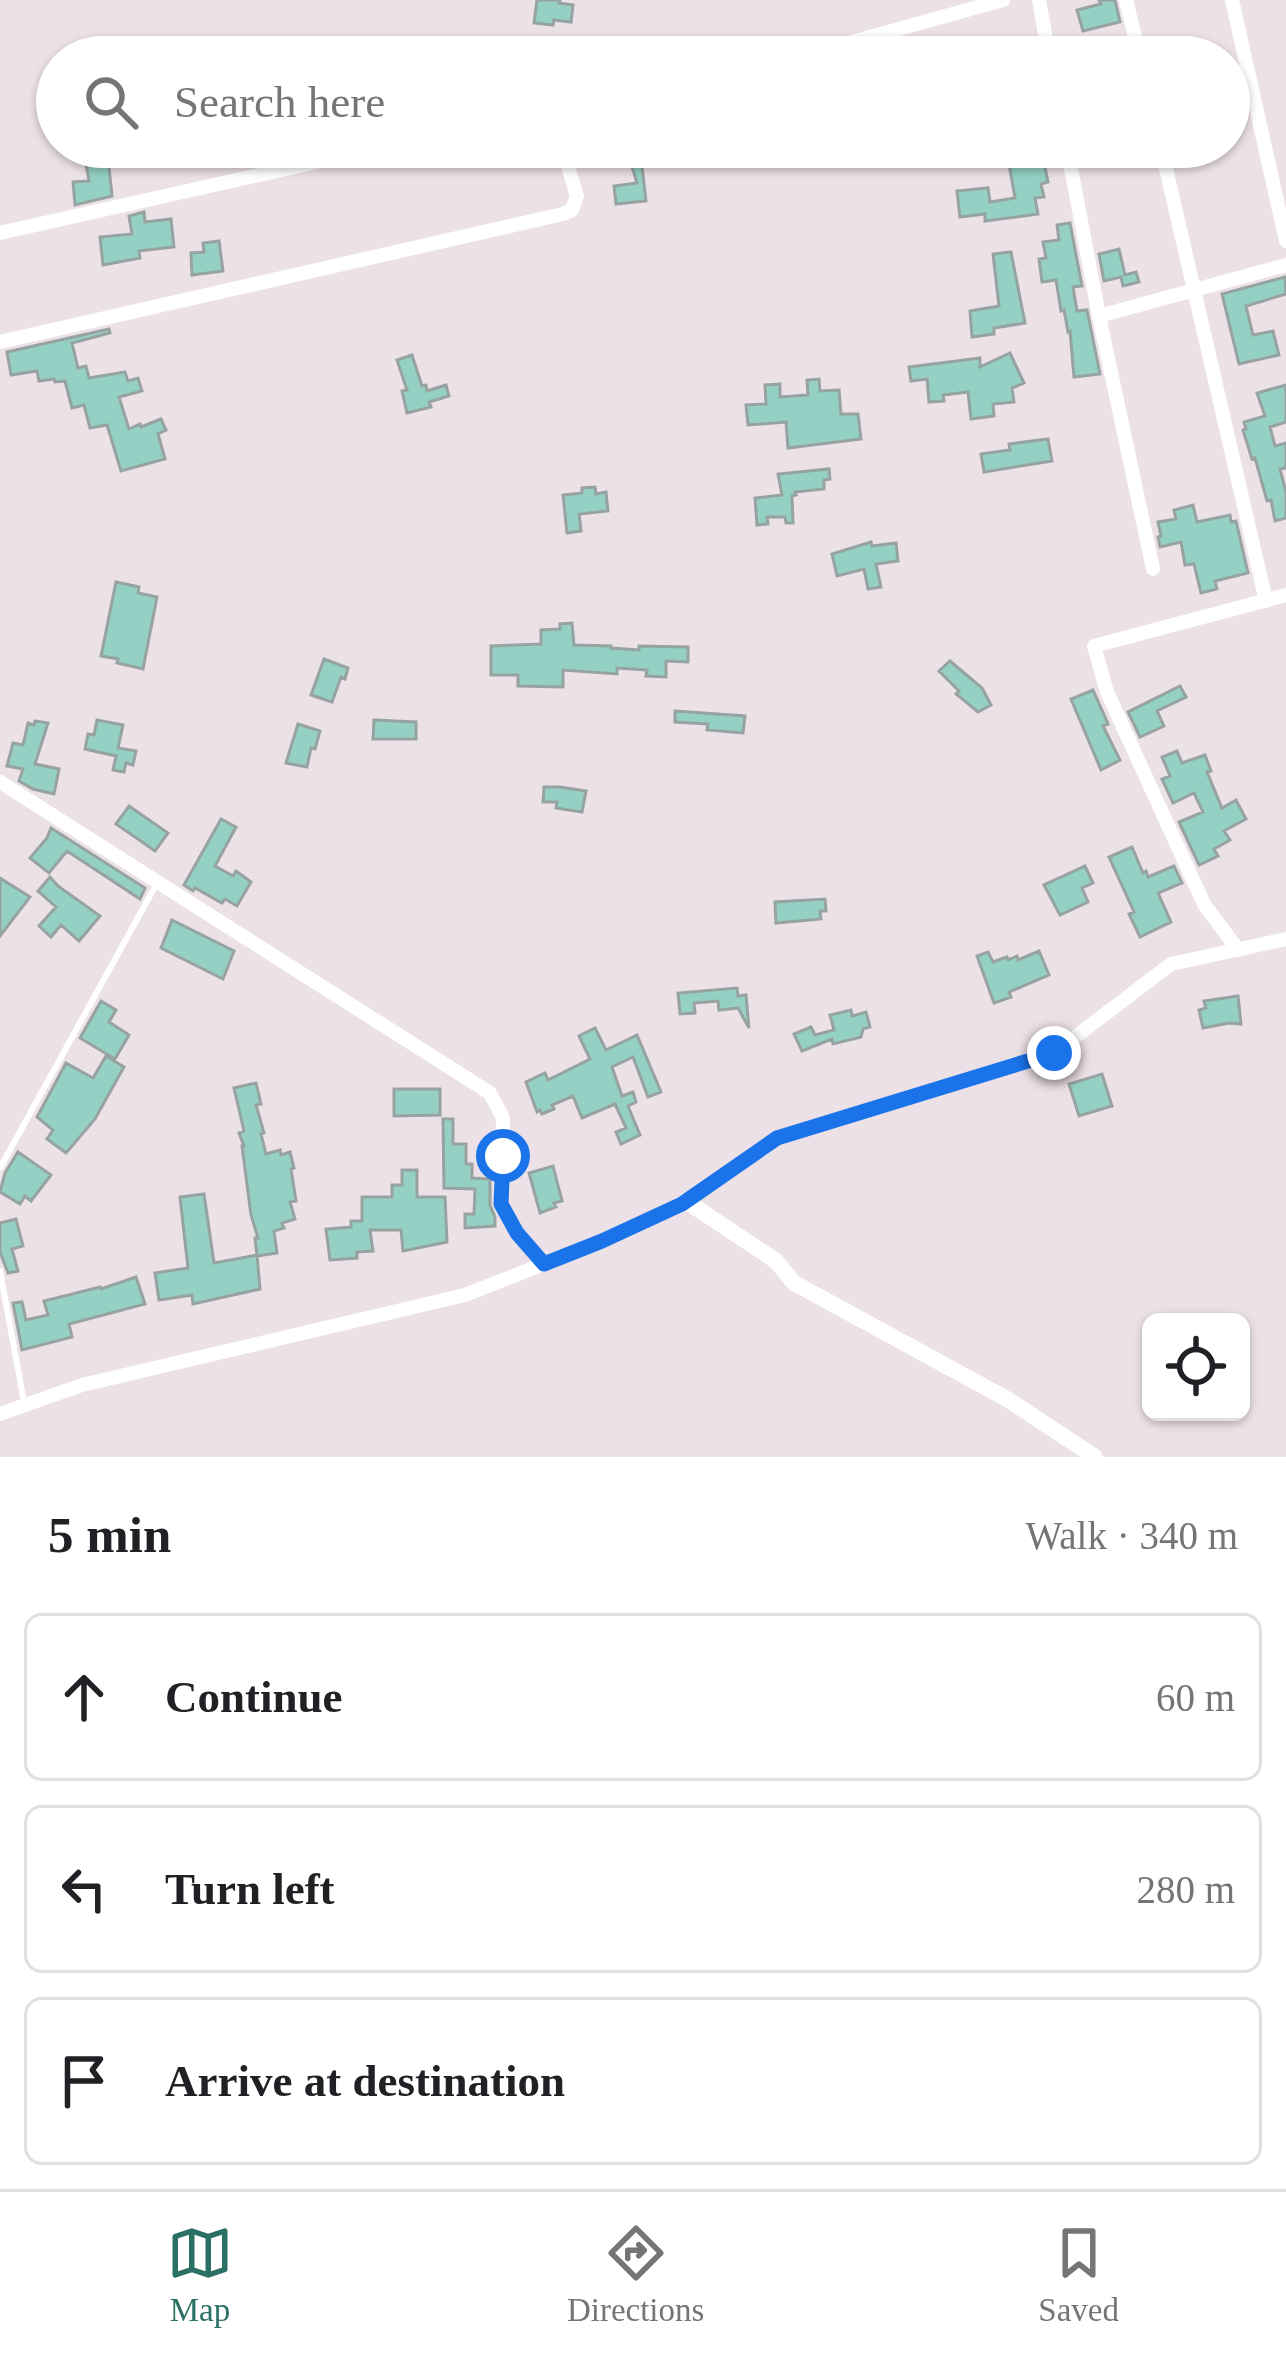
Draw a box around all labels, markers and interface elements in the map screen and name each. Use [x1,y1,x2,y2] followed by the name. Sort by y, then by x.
[36,36,1250,168] search box
[78,69,144,135] icon: search
[174,77,385,127] text: Search here
[1027,1026,1081,1080] route end
[476,1129,530,1183] route start
[1142,1313,1250,1421] map controls
[1142,1313,1250,1421] button: locate
[48,1507,171,1563] text: 5 min
[1026,1514,1238,1557] text: Walk · 340 m
[51,1664,117,1730] icon: ahead
[165,1672,343,1722] text: Continue
[1156,1676,1235,1719] text: 60 m
[51,1856,117,1922] icon: left
[165,1864,335,1914] text: Turn left
[1136,1868,1235,1911] text: 280 m
[51,2048,117,2114] icon: arrive
[165,2056,565,2106] text: Arrive at destination
[167,2220,233,2329] tab: Map
[567,2220,704,2329] tab: Directions
[1038,2220,1119,2329] tab: Saved

